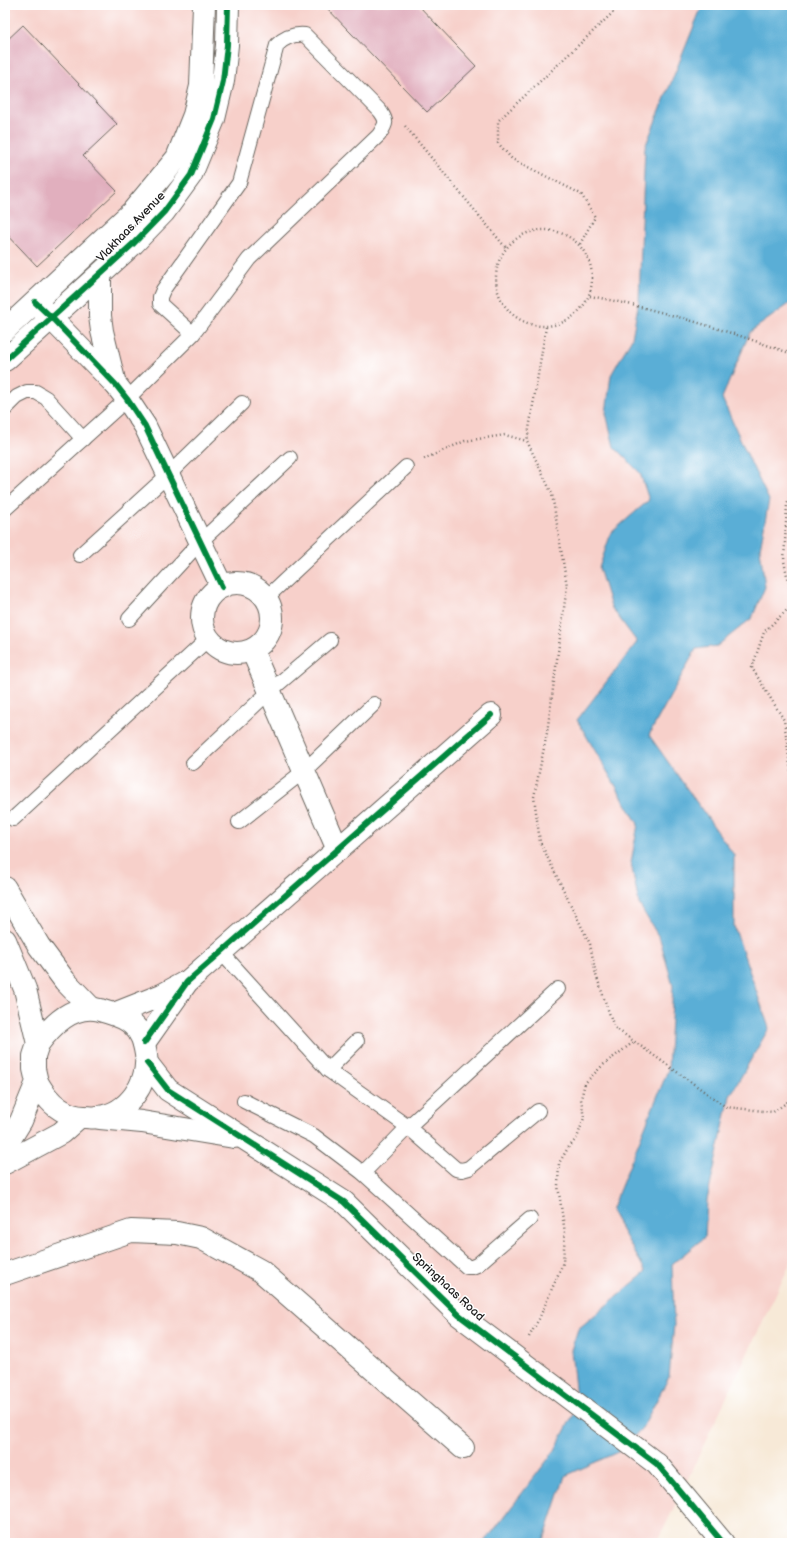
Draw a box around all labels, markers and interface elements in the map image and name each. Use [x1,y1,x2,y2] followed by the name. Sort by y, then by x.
[94,189,168,265] street label: Vlakhaas Avenue
[409,1250,487,1324] street label: Springhaas Road

